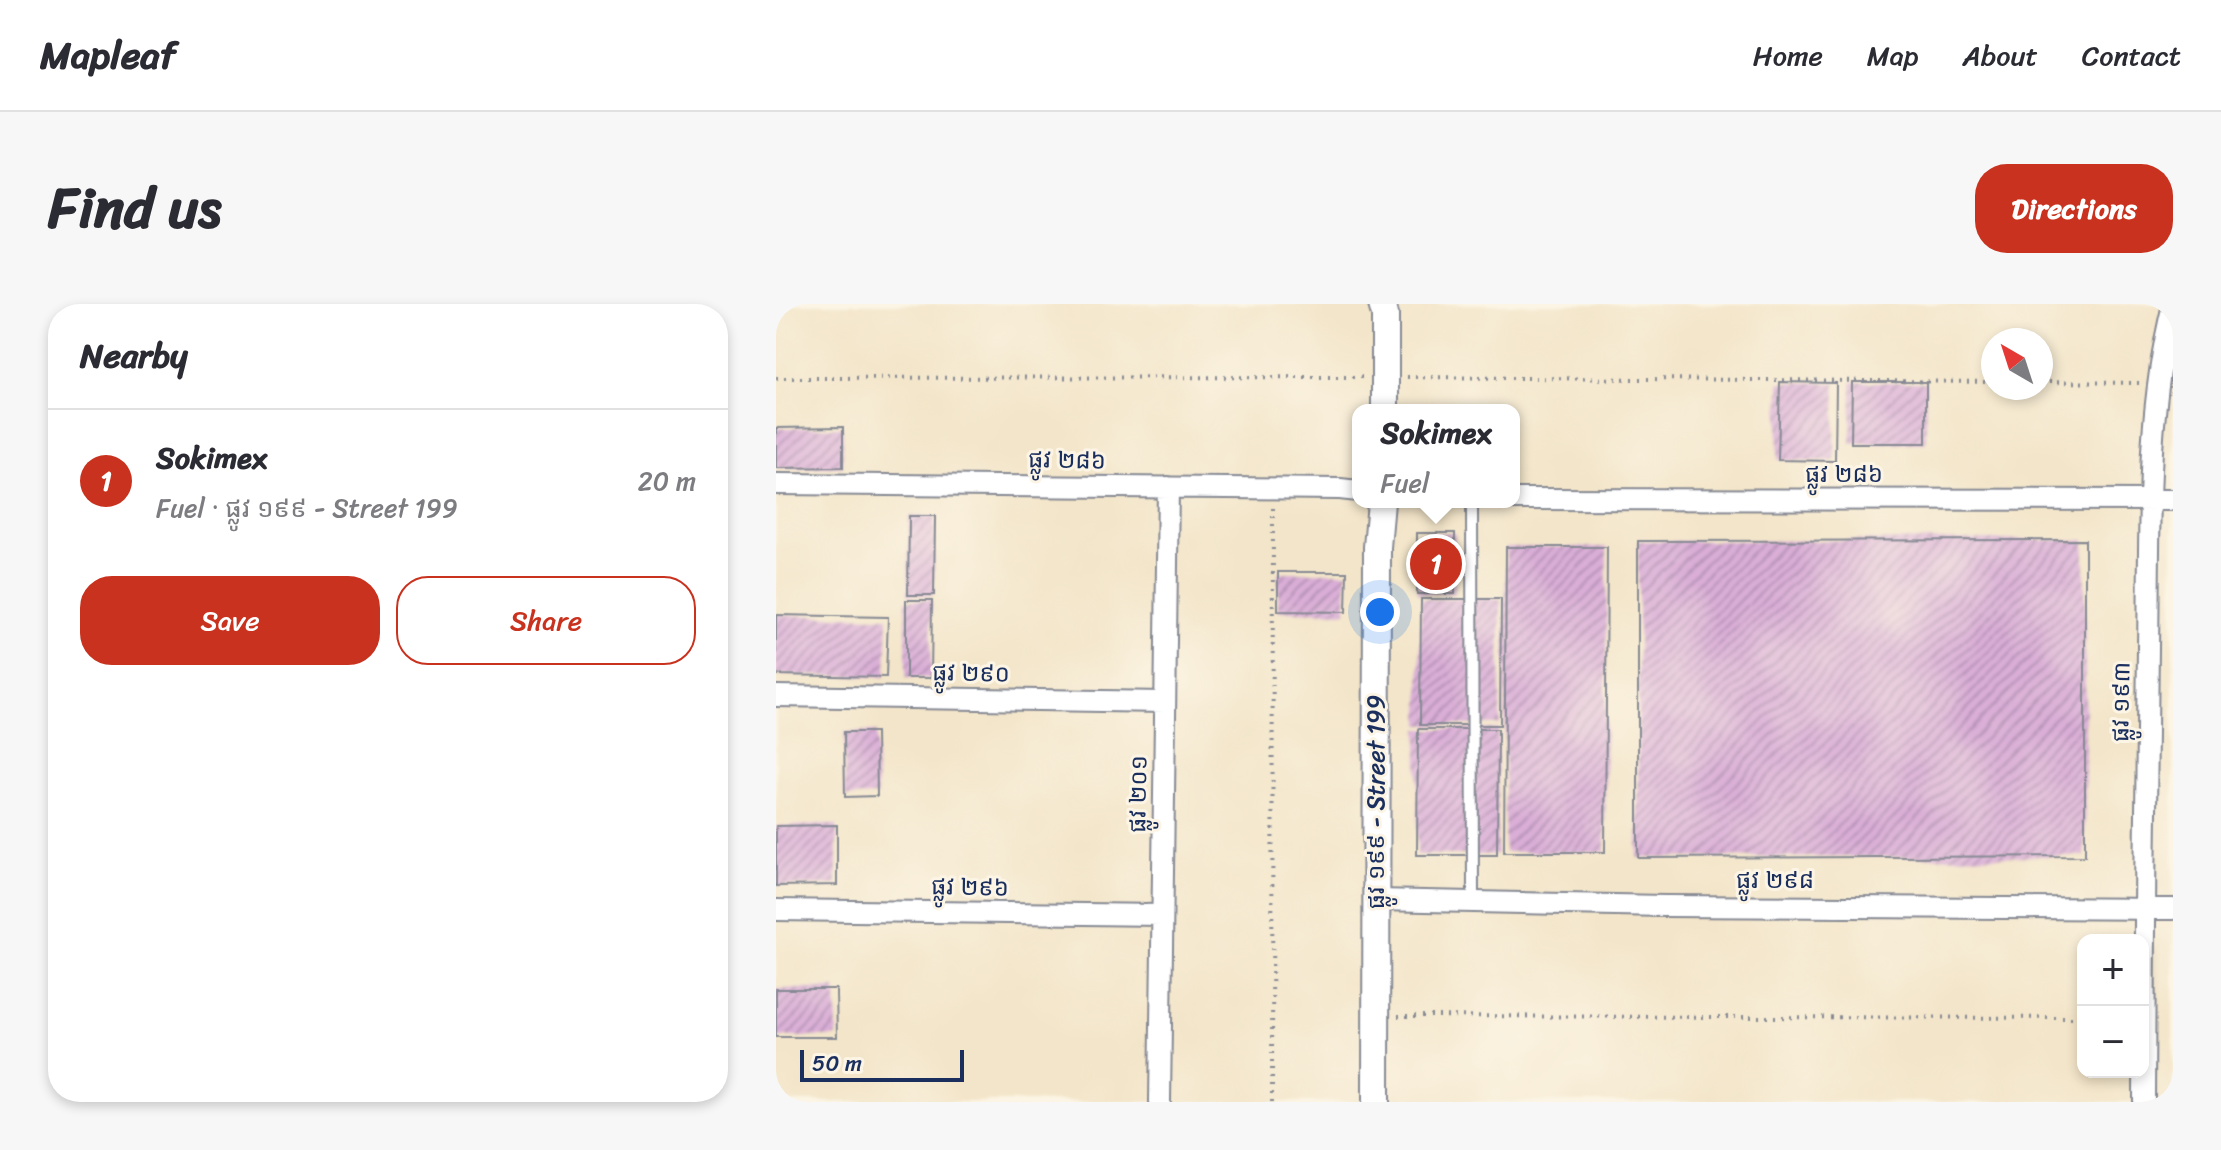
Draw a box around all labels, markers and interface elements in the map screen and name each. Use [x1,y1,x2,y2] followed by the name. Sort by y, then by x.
[40,22,176,89] text: Mapleaf
[1753,31,1823,80] text: Home
[1867,31,1918,80] text: Map
[1962,31,2038,80] text: About
[2082,31,2181,80] text: Contact
[48,159,221,258] text: Find us
[1975,164,2173,253] button: Directions
[80,326,188,386] text: Nearby
[1981,328,2053,400] north arrow
[1352,404,1520,508] popup
[1380,406,1492,460] text: Sokimex
[156,431,267,485] text: Sokimex
[1028,438,1106,483] street label: ផ្លូវ ២៨៦
[1805,453,1883,496] street label: ផ្លូវ ២៨៦
[100,458,112,504] text: 1
[638,458,696,504] text: 20 m
[1380,460,1429,506] text: Fuel
[156,485,458,531] text: Fuel · ផ្លូវ ១៩៩ - Street 199
[1410,534,1462,594] pin: 1
[80,576,380,665] button: Save
[396,576,696,665] button: Share
[1360,592,1400,632] your location
[932,651,1010,696] street label: ផ្លូវ ២៩០
[2099,661,2144,743] street label: ផ្លូវ ១៩៣
[1355,695,1398,909] street label: ផ្លូវ ១៩៩ - Street 199
[1116,755,1161,833] street label: ផ្លូវ ២០១
[1736,859,1814,902] street label: ផ្លូវ ២៩៨
[931,865,1009,910] street label: ផ្លូវ ២៩៦
[2077,934,2149,1078] map controls
[2077,934,2149,1006] button: +
[2077,1006,2149,1078] button: −
[812,1044,862,1083] text: 50 m
[800,1046,964,1082] scale bar

